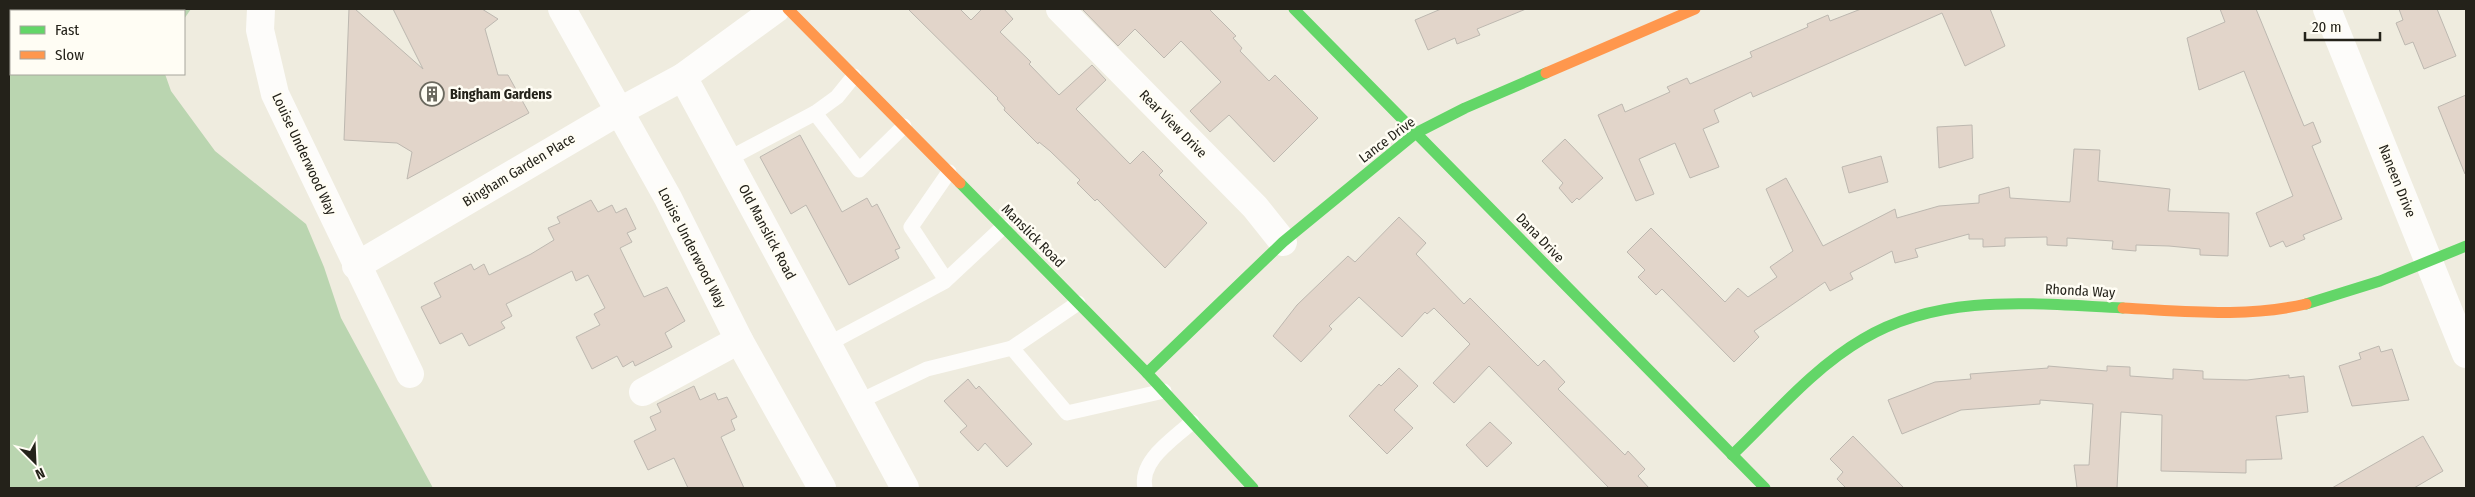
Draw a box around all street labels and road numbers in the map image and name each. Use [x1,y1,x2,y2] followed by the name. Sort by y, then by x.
[1136,87,1211,162] street label: Rear View Drive
[268,90,340,218] street label: Louise Underwood Way
[1356,113,1418,167] street label: Lance Drive
[460,130,578,210] street label: Bingham Garden Place
[2375,142,2419,220] street label: Naneen Drive
[735,181,799,283] street label: Old Manslick Road
[654,185,730,312] street label: Louise Underwood Way
[998,201,1068,271] street label: Manslick Road
[1512,210,1568,266] street label: Dana Drive
[2044,281,2116,301] street label: Rhonda Way

